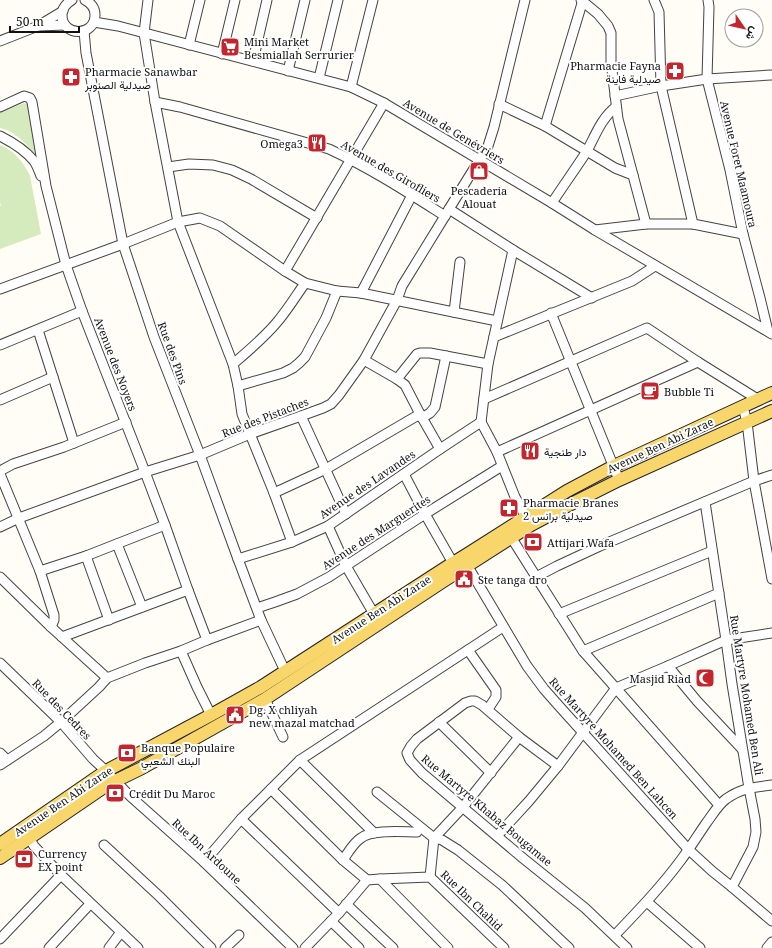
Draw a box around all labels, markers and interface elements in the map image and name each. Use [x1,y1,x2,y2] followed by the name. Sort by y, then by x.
[10,8,79,34] scale bar
[724,8,764,48] north arrow
[16,13,44,30] text: 50 m
[743,24,763,44] text: ش
[244,34,355,62] place label: Mini Market Besmiallah Serrurier
[219,36,241,58] supermarket icon: Mini Market Besmiallah Serrurier
[570,58,661,86] place label: Pharmacie Fayna صيدلية فاينة
[664,60,686,82] pharmacy icon: Pharmacie Fayna صيدلية فاينة
[84,64,198,92] place label: Pharmacie Sanawbar صيدلية الصنوبر
[60,66,82,88] pharmacy icon: Pharmacie Sanawbar صيدلية الصنوبر
[401,95,507,167] street label: Avenue de Genévriers
[717,99,761,229] street label: Avenue Foret Maamoura
[306,132,328,154] restaurant icon: Omega3
[260,136,303,151] place label: Omega3
[339,136,443,206] street label: Avenue des Girofliers
[468,160,490,182] shop icon: Pescaderia Alouat
[451,183,507,211] place label: Pescaderia Alouat
[91,315,141,413] street label: Avenue des Noyers
[155,320,191,386] street label: Rue des Pins
[639,380,661,402] cafe icon: Bubble Ti
[664,384,715,399] place label: Bubble Ti
[219,394,311,440] street label: Rue des Pistaches
[604,414,716,476] street label: Avenue Ben Abi Zarae
[519,440,541,462] restaurant icon: دار طنجية
[544,444,587,459] place label: دار طنجية
[316,446,418,522] street label: Avenue des Lavandes
[319,491,433,573] street label: Avenue des Marguerites
[523,495,619,523] place label: Pharmacie Branes 2 صيدلية برانس
[498,497,520,519] pharmacy icon: Pharmacie Branes 2 صيدلية برانس
[522,531,544,553] bank icon: Attijari Wafa
[547,535,614,550] place label: Attijari Wafa
[453,568,475,590] public building icon: Ste tanga dro
[328,571,434,647] street label: Avenue Ben Abi Zarae
[478,572,547,587] place label: Ste tanga dro
[727,614,767,777] street label: Rue Martyre Mohamed Ben Ali
[694,667,716,689] mosque icon: Masjid Riad
[629,671,691,686] place label: Masjid Riad
[546,674,682,822] street label: Rue Martyre Mohamed Ben Lahcen
[29,675,95,743] street label: Rue des Cedres
[249,702,355,730] place label: Dg. X chliyah new mazal matchad
[224,704,246,726] public building icon: Dg. X chliyah new mazal matchad
[141,740,235,771] place label: Banque Populaire البنك الشعبي
[116,742,138,764] bank icon: Banque Populaire البنك الشعبي
[419,751,556,869] street label: Rue Martyre Khabaz Bougamae
[11,762,115,840] street label: Avenue Ben Abi Zarae
[104,782,126,804] bank icon: Crédit Du Maroc
[129,786,215,801] place label: Crédit Du Maroc
[169,815,245,887] street label: Rue Ibn Ardoune
[38,846,87,874] place label: Currency EX point
[13,848,35,870] bank icon: Currency EX point
[438,867,506,934] street label: Rue Ibn Chahid

